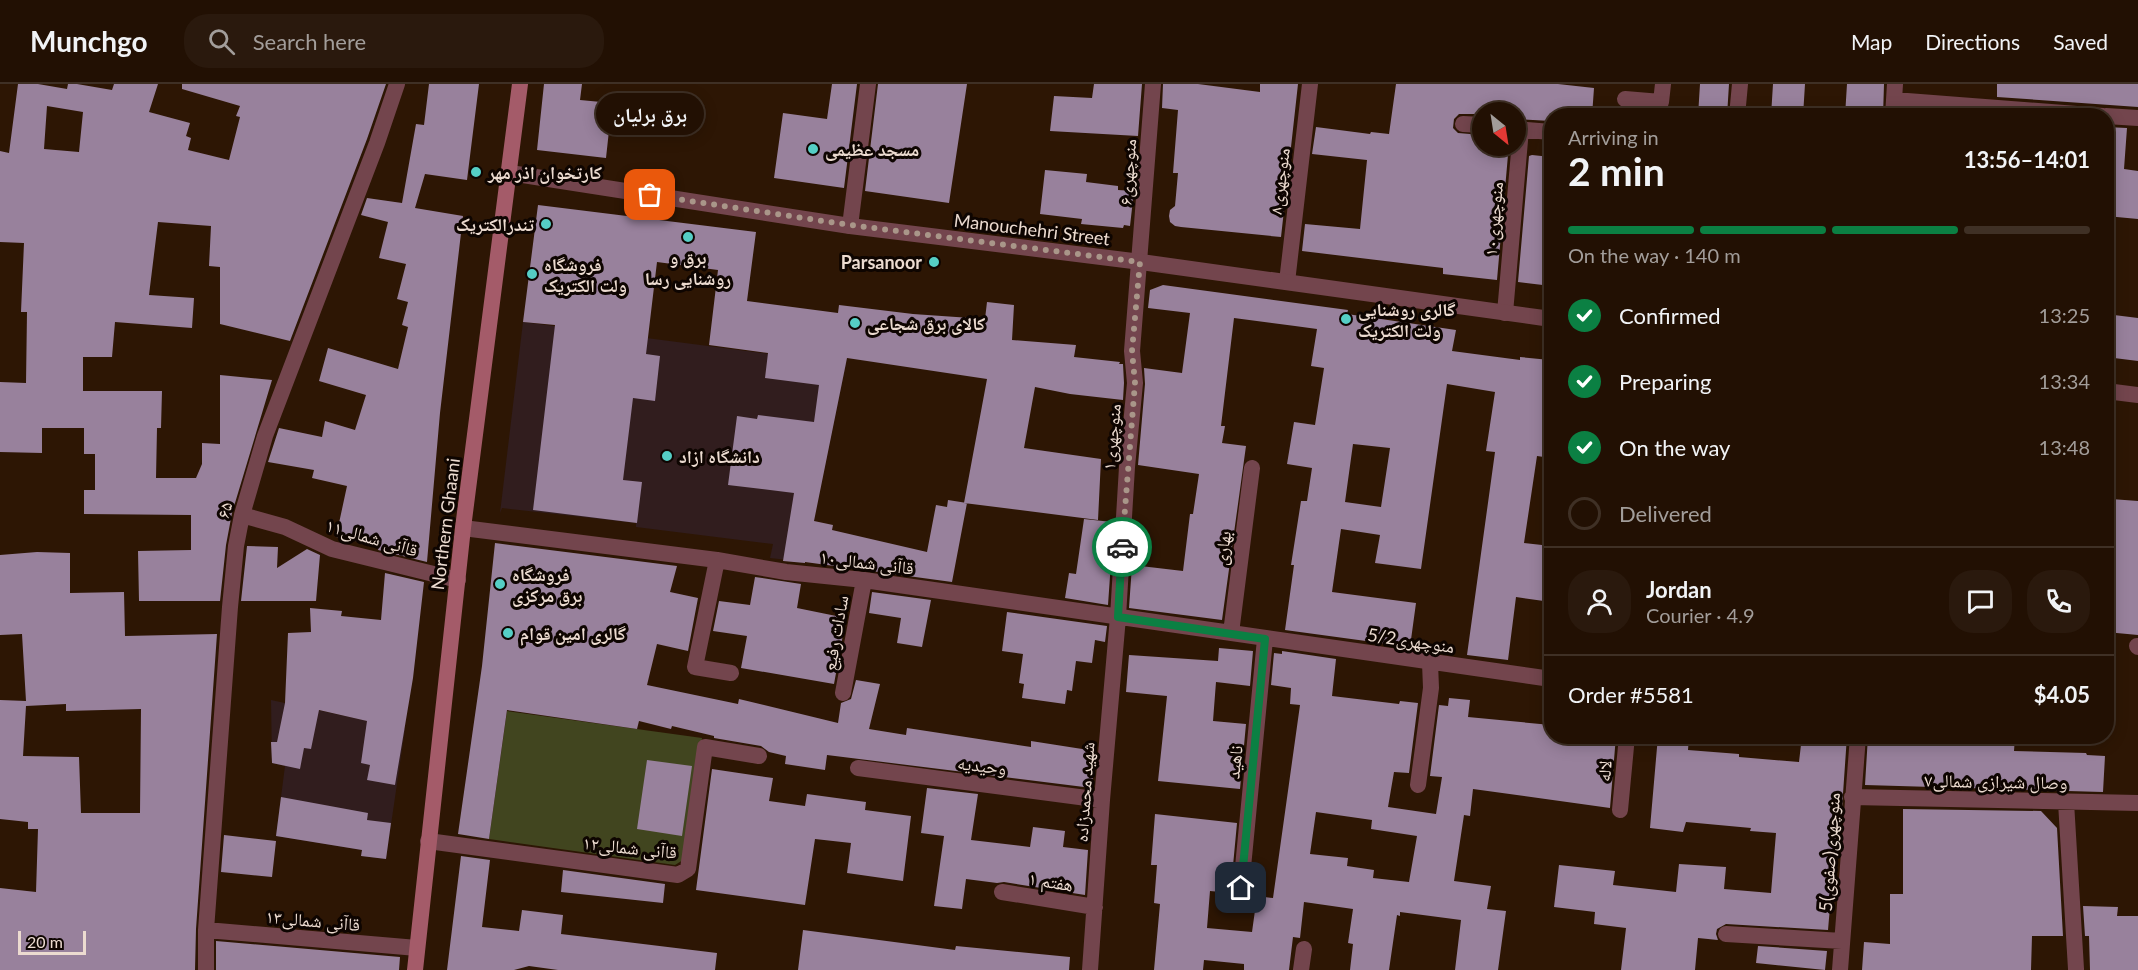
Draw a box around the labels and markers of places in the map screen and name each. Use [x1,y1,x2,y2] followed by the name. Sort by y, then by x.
[596,93,704,135] callout: برق برلیان
[825,138,919,161] place label: مسجد عظیمی
[806,142,820,156] marker: مسجد عظیمی
[487,161,602,184] place label: کارتخوان اذر مهر
[469,165,483,179] marker: کارتخوان اذر مهر
[624,169,675,220] pin
[456,213,534,235] place label: تندرالکتریک
[539,217,553,231] marker: تندرالکتریک
[681,230,695,244] marker: برق و روشنایی رسا
[645,246,731,290] place label: برق و روشنایی رسا
[841,251,922,273] place label: Parsanoor
[544,253,627,296] place label: فروشگاه ولت الکتریک
[927,255,941,269] marker: Parsanoor
[525,267,539,281] marker: فروشگاه ولت الکتریک
[1358,298,1455,341] place label: گالری روشنایی ولت الکتریک
[867,312,985,335] place label: کالای برق شجاعی
[1339,312,1353,326] marker: گالری روشنایی ولت الکتریک
[848,316,862,330] marker: کالای برق شجاعی
[679,445,760,467] place label: دانشگاه ازاد
[660,449,674,463] marker: دانشگاه ازاد
[512,563,582,607] place label: فروشگاه برق مرکزی
[493,577,507,591] marker: فروشگاه برق مرکزی
[520,622,626,646] place label: گالری امین قوام
[501,626,515,640] marker: گالری امین قوام
[1215,862,1266,913] pin

